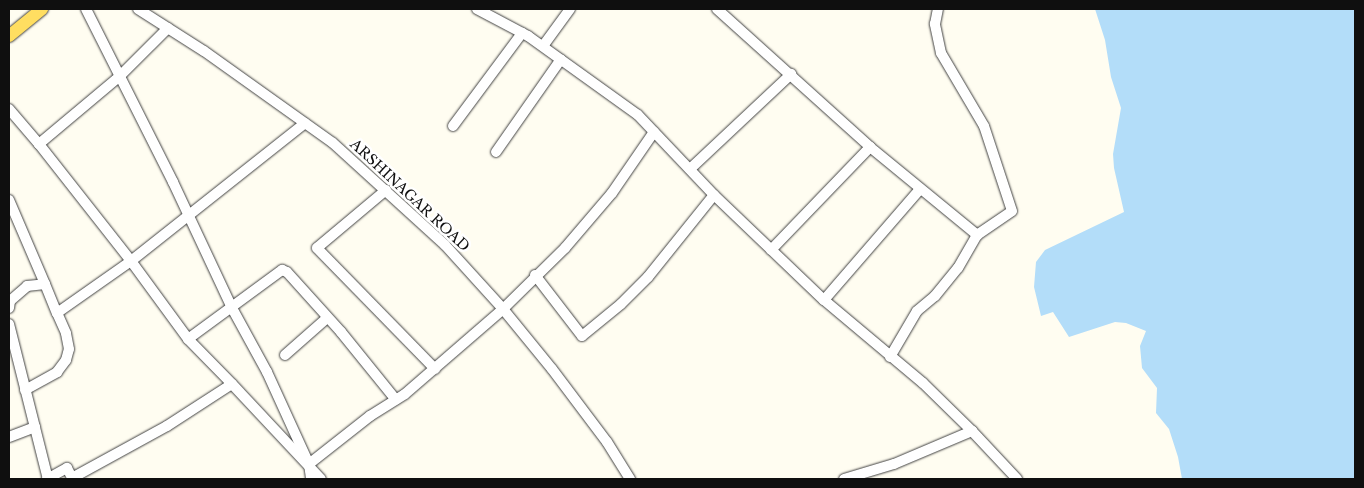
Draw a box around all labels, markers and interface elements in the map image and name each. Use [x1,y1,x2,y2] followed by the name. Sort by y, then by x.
[347,135,473,255] street label: ARSHINAGAR ROAD

